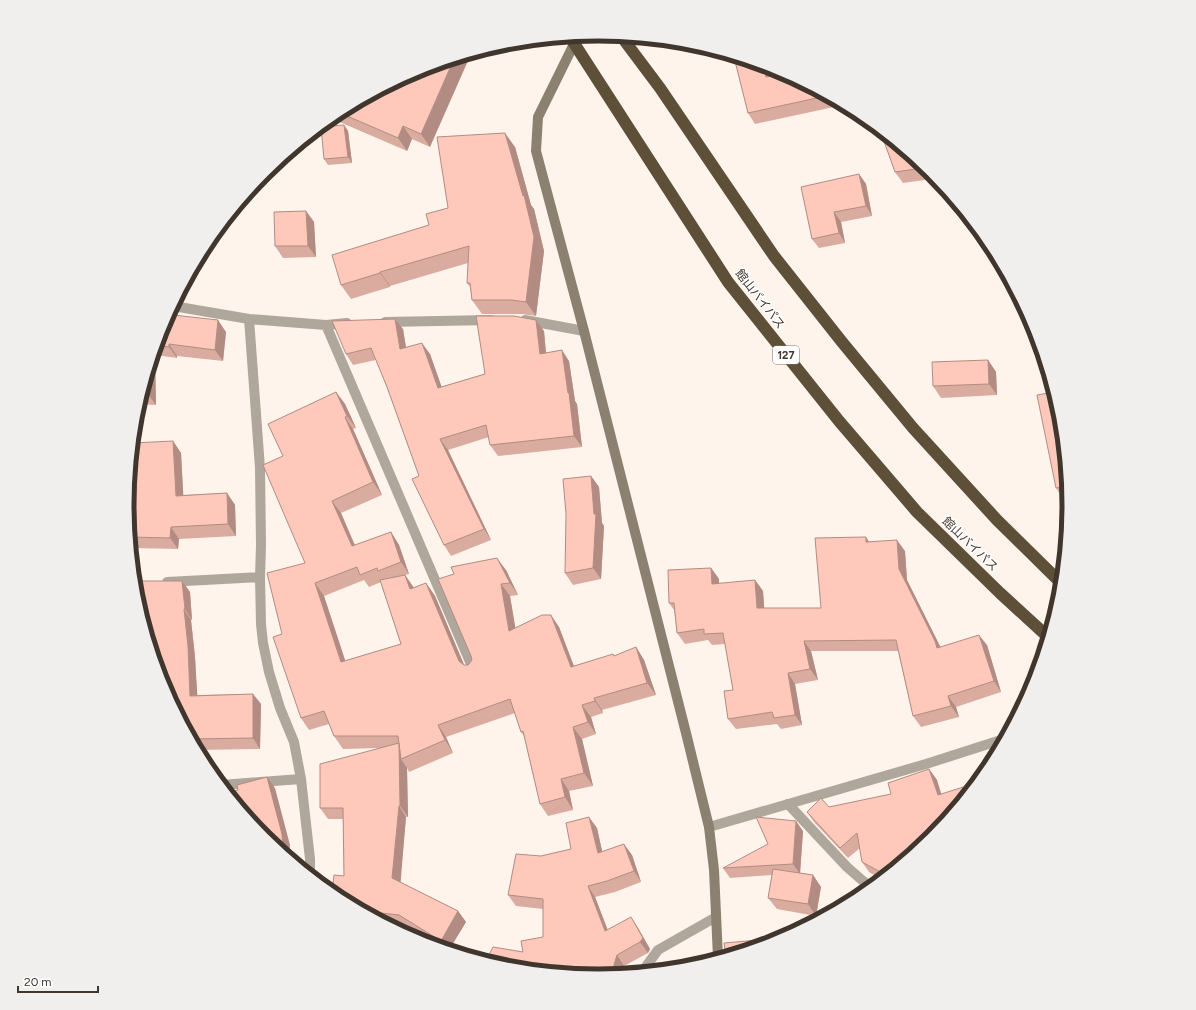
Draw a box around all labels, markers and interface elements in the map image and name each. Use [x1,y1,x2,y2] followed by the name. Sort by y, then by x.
[732,266,788,332] street label: 館山バイパス
[773,346,799,364] road number: 127
[939,514,1001,574] street label: 館山バイパス
[18,968,98,994] scale bar
[24,975,52,989] text: 20 m

